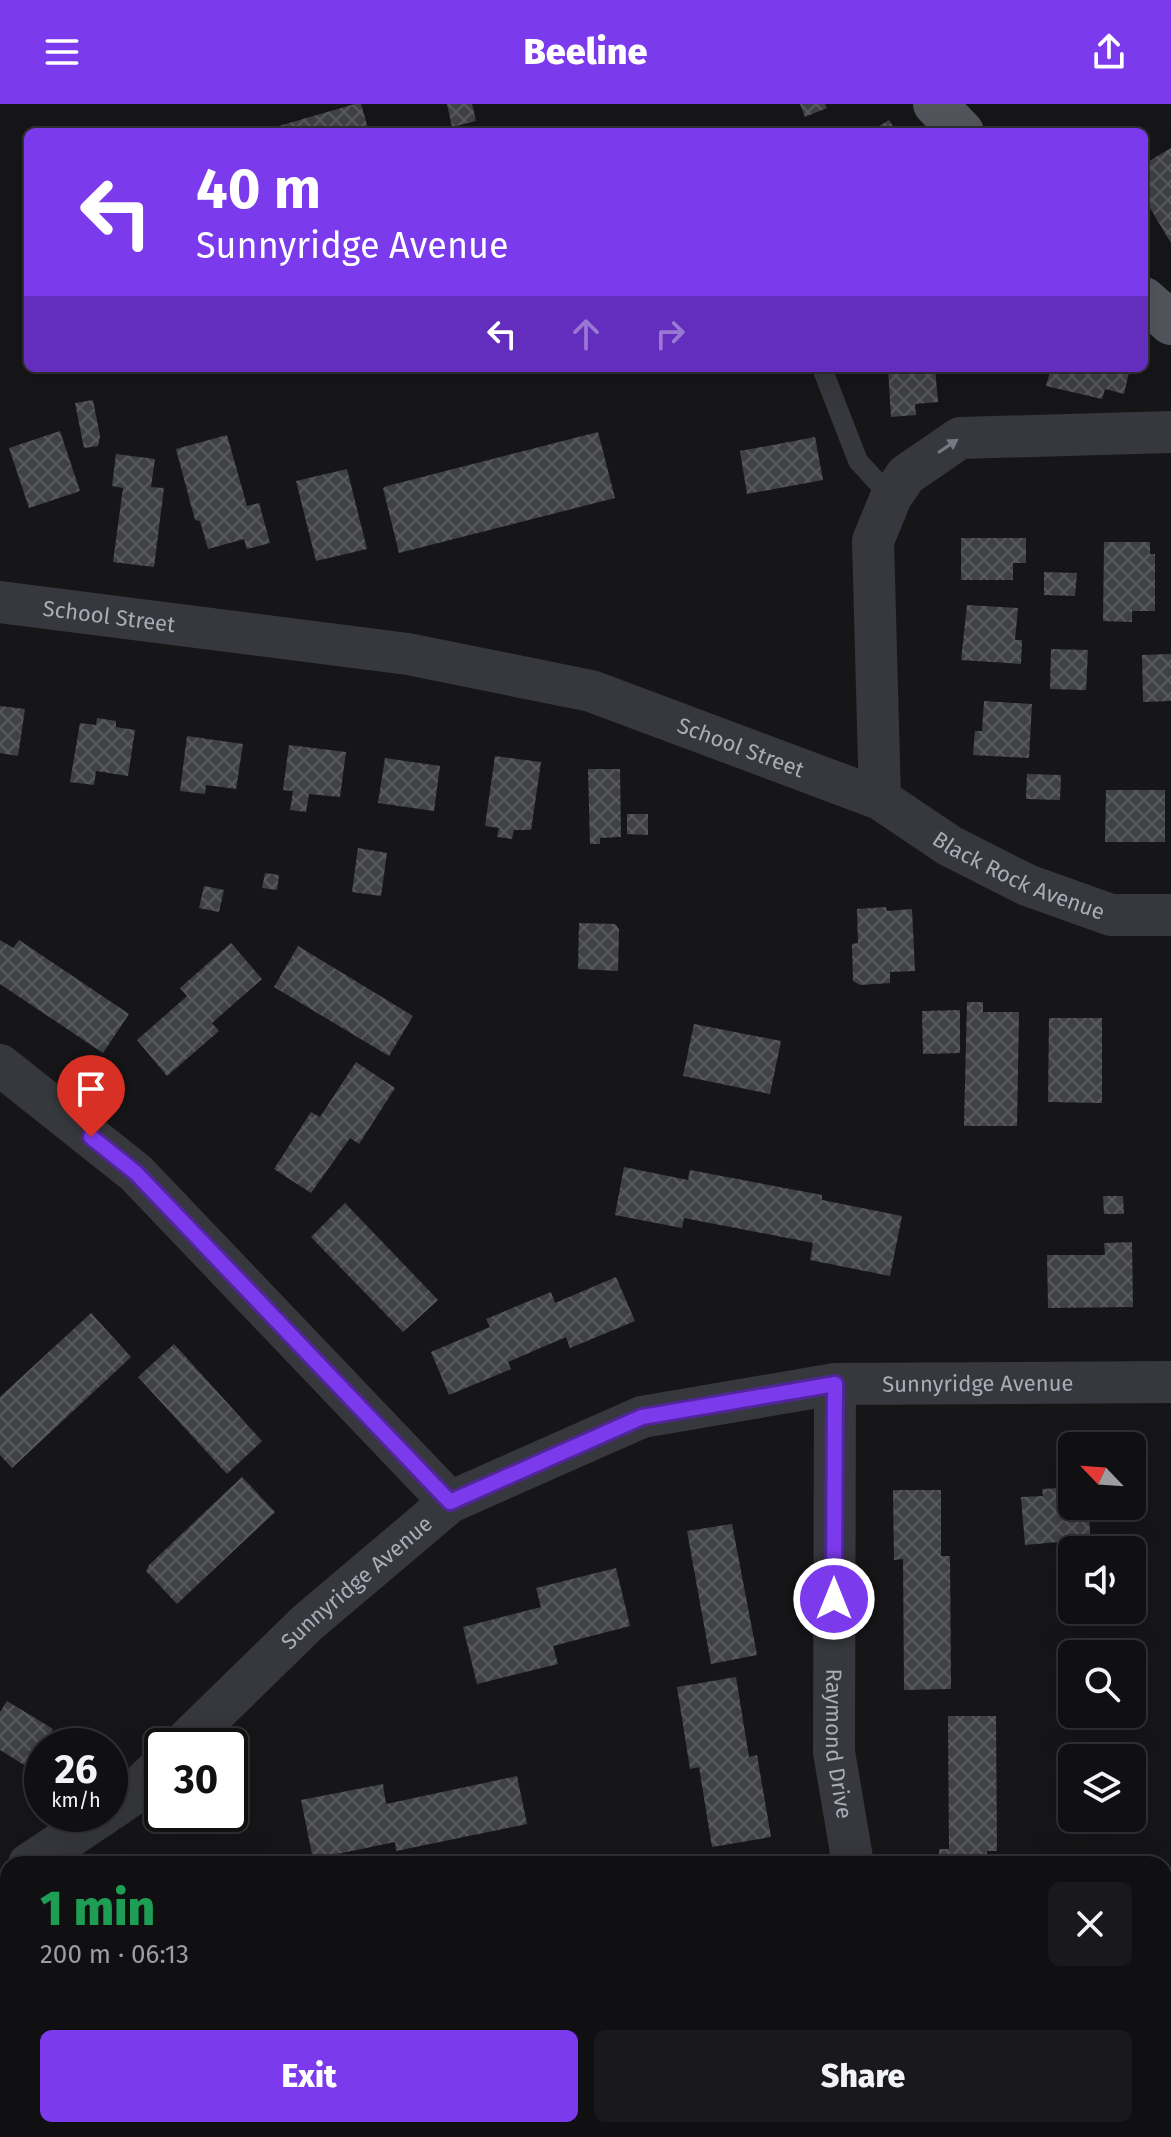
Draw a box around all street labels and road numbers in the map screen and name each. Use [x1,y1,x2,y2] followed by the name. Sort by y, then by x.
[41,594,177,638] street label: School Street
[674,711,808,783] street label: School Street
[928,825,1109,925] street label: Black Rock Avenue
[882,1369,1073,1397] street label: Sunnyridge Avenue
[275,1510,437,1655] street label: Sunnyridge Avenue
[820,1669,859,1821] street label: Raymond Drive

